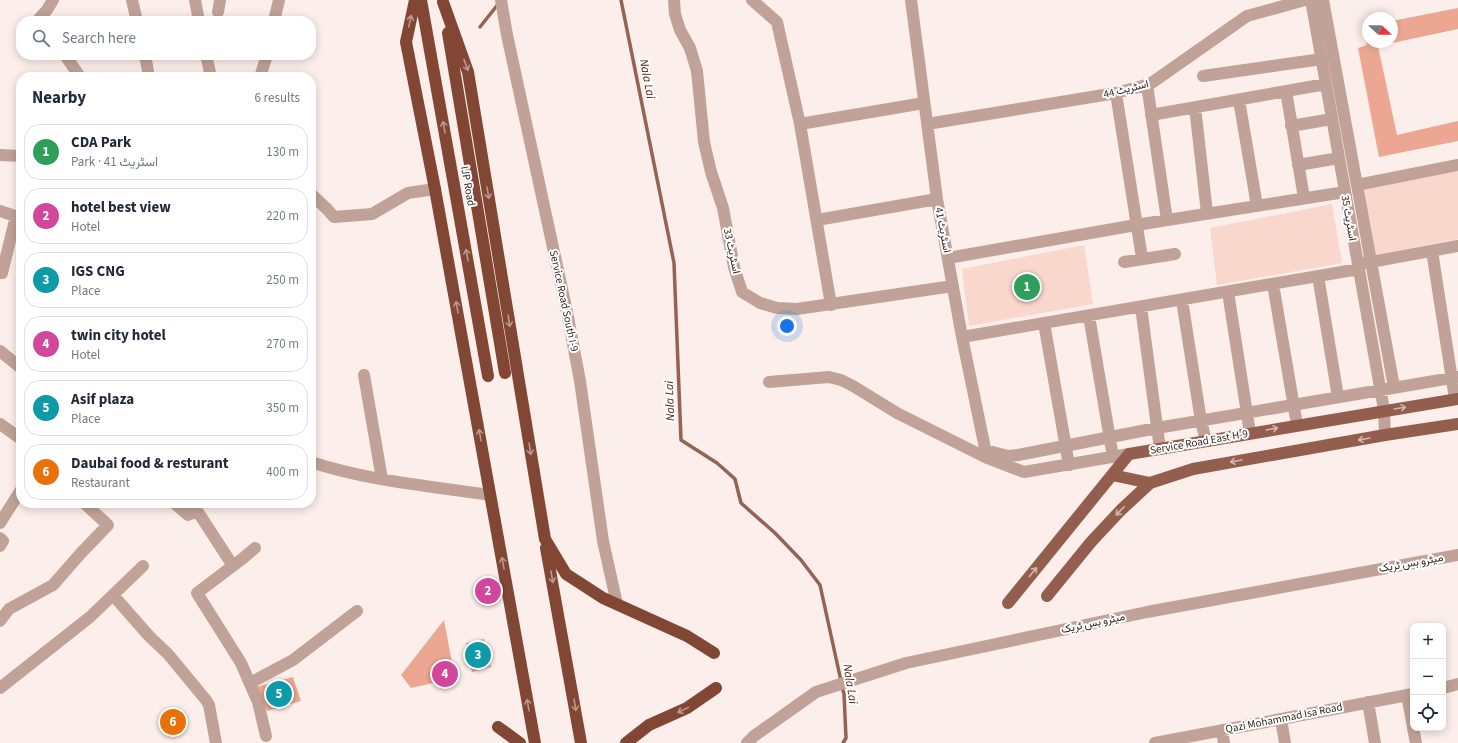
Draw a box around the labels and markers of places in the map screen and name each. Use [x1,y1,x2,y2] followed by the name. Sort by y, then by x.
[1014,272,1040,302] pin: 1
[475,576,501,606] pin: 2
[465,640,491,670] pin: 3
[432,659,458,689] pin: 4
[266,679,292,709] pin: 5
[160,707,186,737] pin: 6

